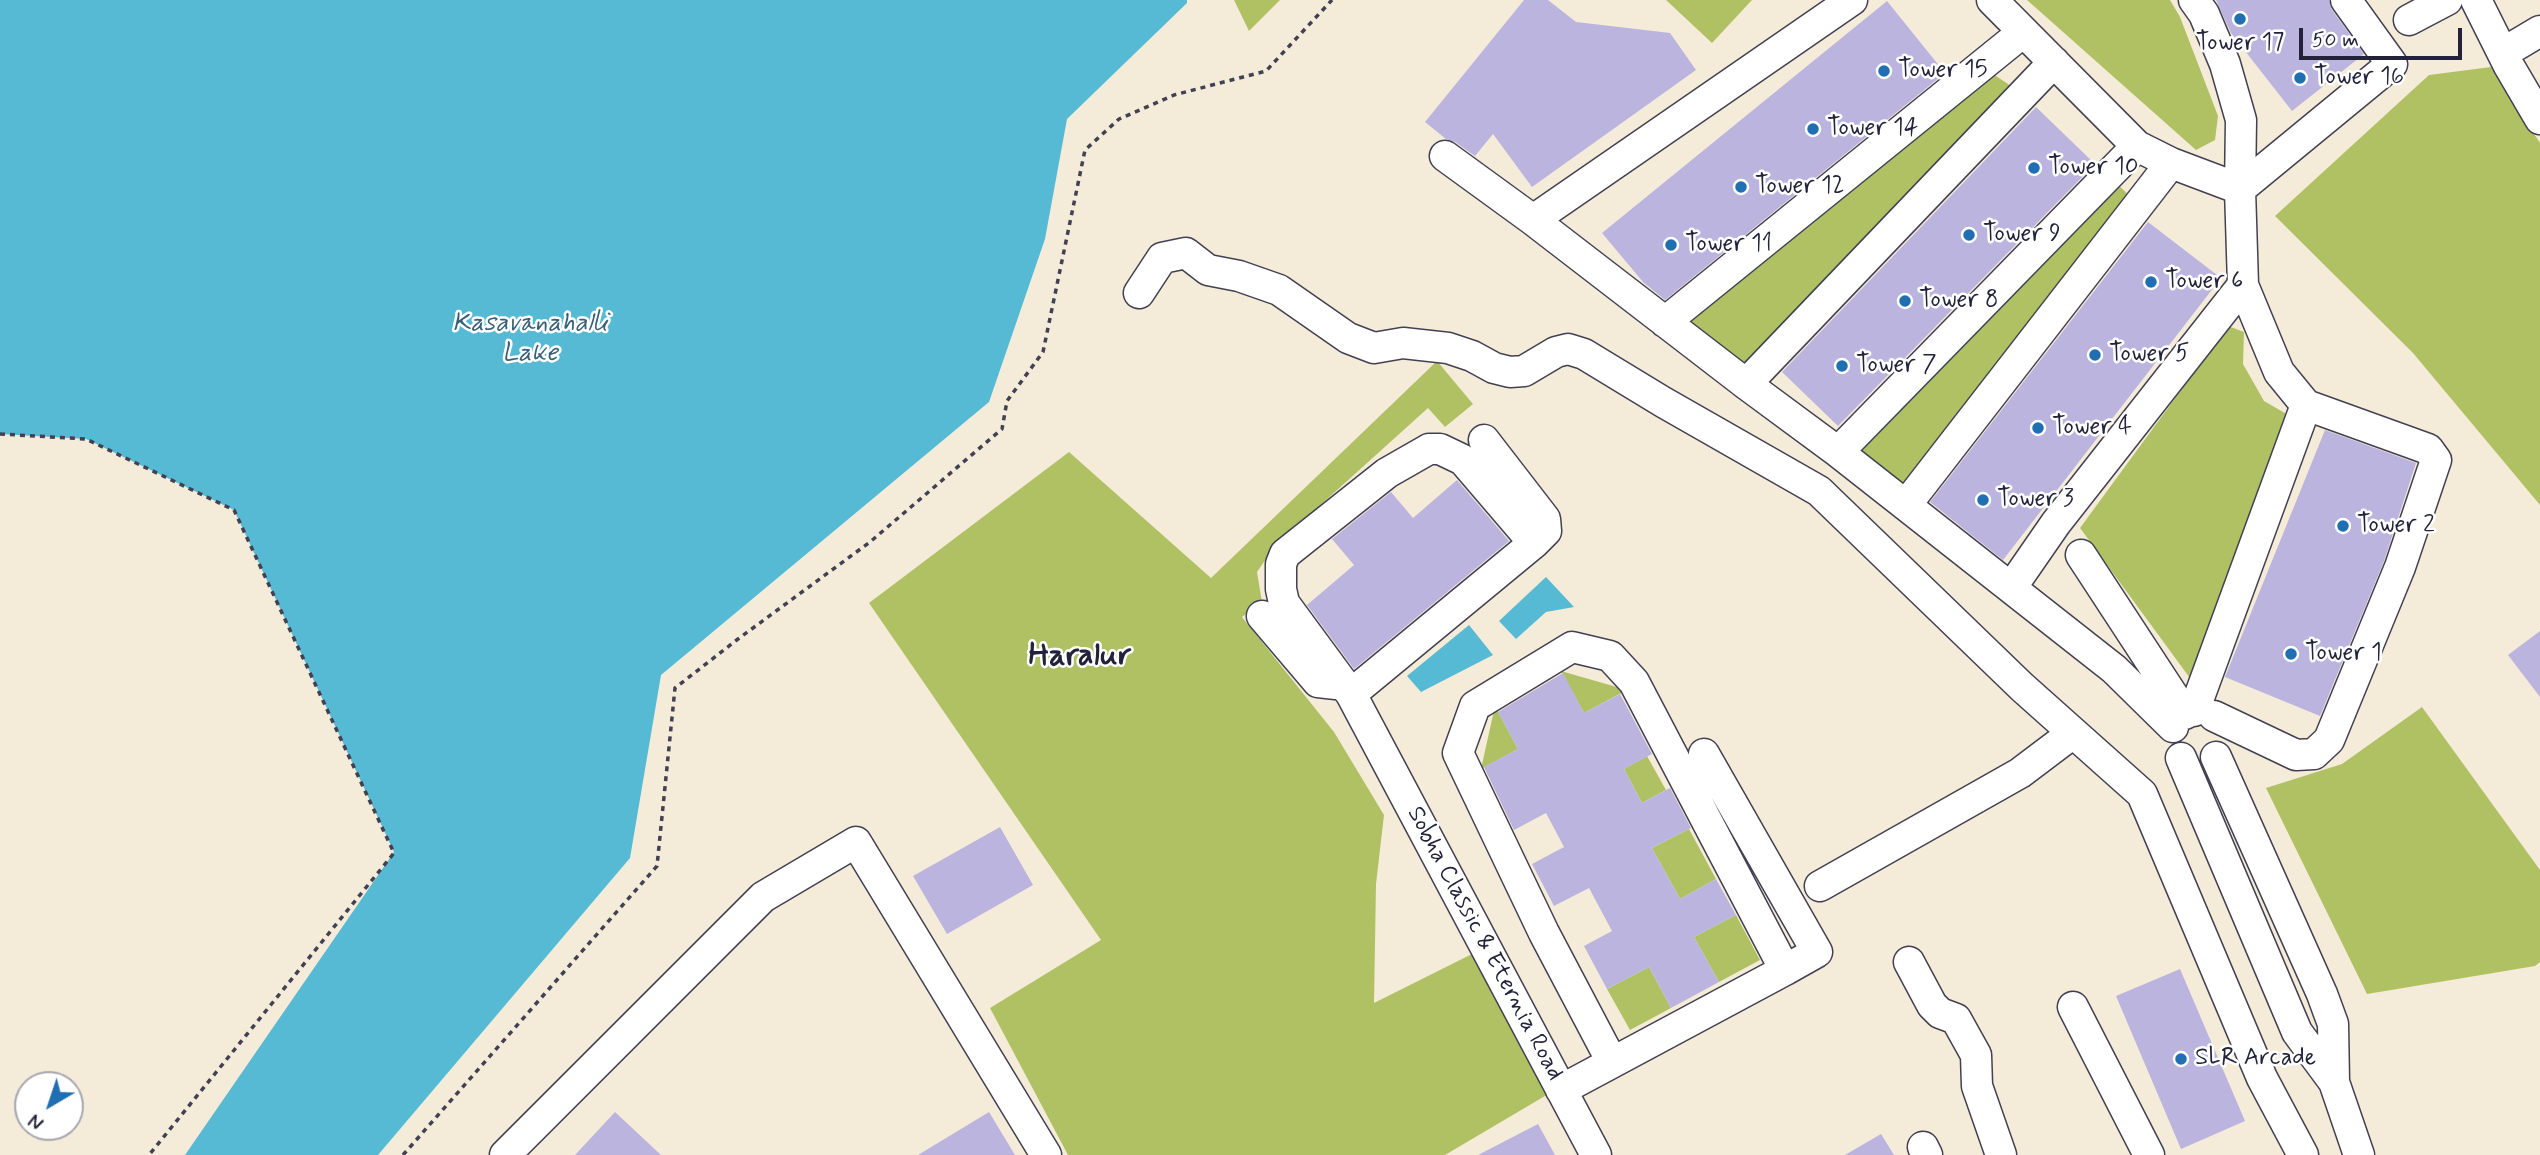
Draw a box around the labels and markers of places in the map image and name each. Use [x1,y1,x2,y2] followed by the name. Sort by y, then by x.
[2232,11,2248,27] marker: Tower 17
[2196,30,2284,58] place label: Tower 17
[1898,57,1987,85] place label: Tower 15
[1876,63,1892,79] marker: Tower 15
[2314,64,2404,92] place label: Tower 16
[2292,70,2308,86] marker: Tower 16
[1827,115,1918,143] place label: Tower 14
[1805,121,1821,137] marker: Tower 14
[2048,154,2138,182] place label: Tower 10
[2026,160,2042,176] marker: Tower 10
[1755,173,1844,201] place label: Tower 12
[1733,179,1749,195] marker: Tower 12
[1983,221,2061,249] place label: Tower 9
[1961,227,1977,243] marker: Tower 9
[1685,231,1772,259] place label: Tower 11
[1663,237,1679,253] marker: Tower 11
[2165,268,2243,296] place label: Tower 6
[2143,274,2159,290] marker: Tower 6
[1919,287,1998,315] place label: Tower 8
[1897,293,1913,309] marker: Tower 8
[2109,341,2189,369] place label: Tower 5
[2087,347,2103,363] marker: Tower 5
[1856,352,1936,380] place label: Tower 7
[1834,358,1850,374] marker: Tower 7
[2052,414,2132,442] place label: Tower 4
[2030,420,2046,436] marker: Tower 4
[1997,486,2074,514] place label: Tower 3
[1975,492,1991,508] marker: Tower 3
[2357,512,2435,540] place label: Tower 2
[2335,518,2351,534] marker: Tower 2
[2305,640,2382,668] place label: Tower 1
[2283,646,2299,662] marker: Tower 1
[2195,1045,2316,1073] place label: SLR Arcade
[2173,1051,2189,1067] marker: SLR Arcade

